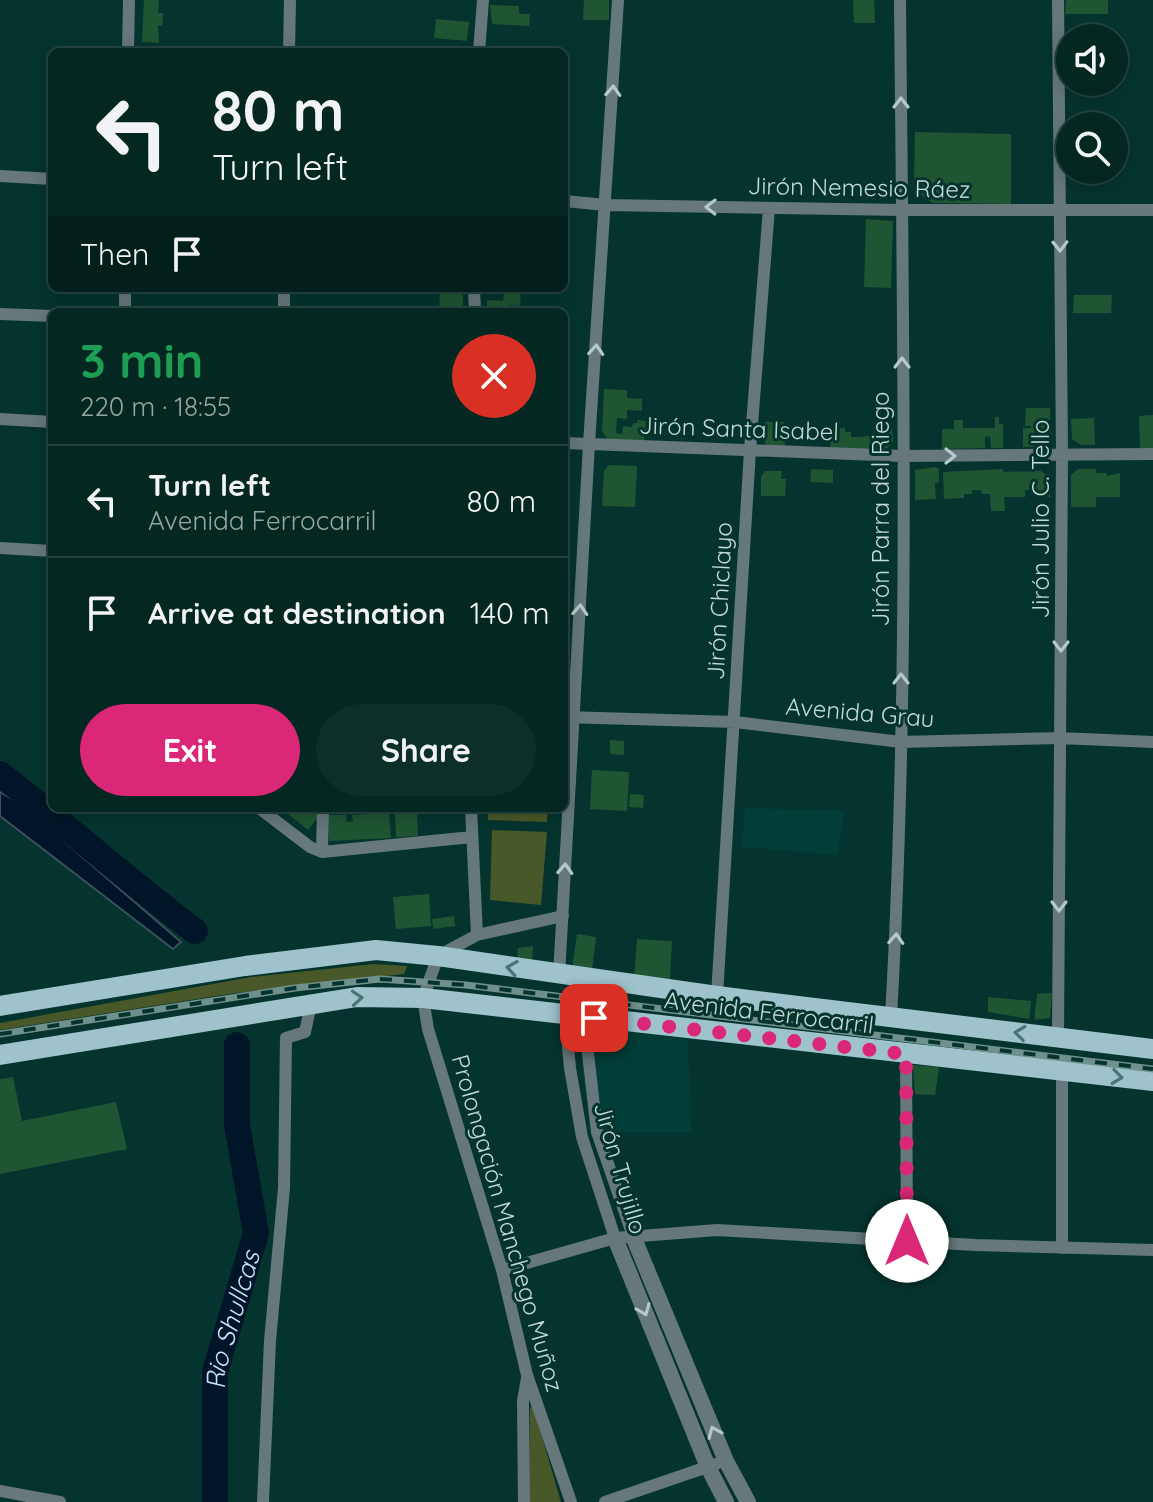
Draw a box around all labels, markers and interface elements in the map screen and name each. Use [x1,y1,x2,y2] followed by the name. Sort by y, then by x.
[1056,24,1128,184] map controls
[1056,24,1128,96] button: sound
[212,75,344,145] text: 80 m
[80,80,184,184] icon: left
[604,84,621,97] one-way arrow
[892,96,910,109] one-way arrow
[1056,112,1128,184] button: search
[212,144,348,189] text: Turn left
[747,170,971,204] street label: Jirón Nemesio Ráez
[704,198,717,216] one-way arrow
[165,232,209,276] icon: arrive
[80,235,149,273] text: Then
[1051,240,1069,253] one-way arrow
[80,330,203,390] text: 3 min
[452,334,536,418] button: close
[587,343,604,356] one-way arrow
[893,356,911,369] one-way arrow
[80,390,231,423] text: 220 m · 18:55
[865,392,895,626] street label: Jirón Parra del Riego
[639,410,839,446] street label: Jirón Santa Isabel
[1025,419,1055,619] street label: Jirón Julio C. Tello
[944,447,957,465] one-way arrow
[148,466,271,504] text: Turn left
[80,479,124,523] icon: left
[466,482,536,520] text: 80 m
[148,504,377,537] text: Avenida Ferrocarril
[700,521,738,681] street label: Jirón Chiclayo
[80,591,124,635] icon: arrive
[148,594,446,632] text: Arrive at destination
[470,594,550,632] text: 140 m
[571,603,588,616] one-way arrow
[1052,640,1070,653] one-way arrow
[892,672,910,685] one-way arrow
[784,691,936,733] street label: Avenida Grau
[80,704,300,796] button: Exit
[316,704,536,796] button: Share
[556,862,573,875] one-way arrow
[1050,900,1068,913] one-way arrow
[887,932,904,945] one-way arrow
[505,960,519,977] one-way arrow
[560,984,628,1052] pin
[662,984,876,1040] street label: Avenida Ferrocarril
[351,990,364,1007] one-way arrow
[572,996,616,1040] icon: arrive
[1013,1024,1026,1041] one-way arrow
[445,1051,571,1395] street label: Prolongación Manchego Muñoz
[1111,1068,1124,1085] one-way arrow
[588,1099,654,1237] street label: Jirón Trujillo
[865,1199,949,1283] position arrow
[199,1245,267,1390] water label: Rio Shullcas
[634,1302,651,1316] one-way arrow
[708,1426,724,1440] one-way arrow

